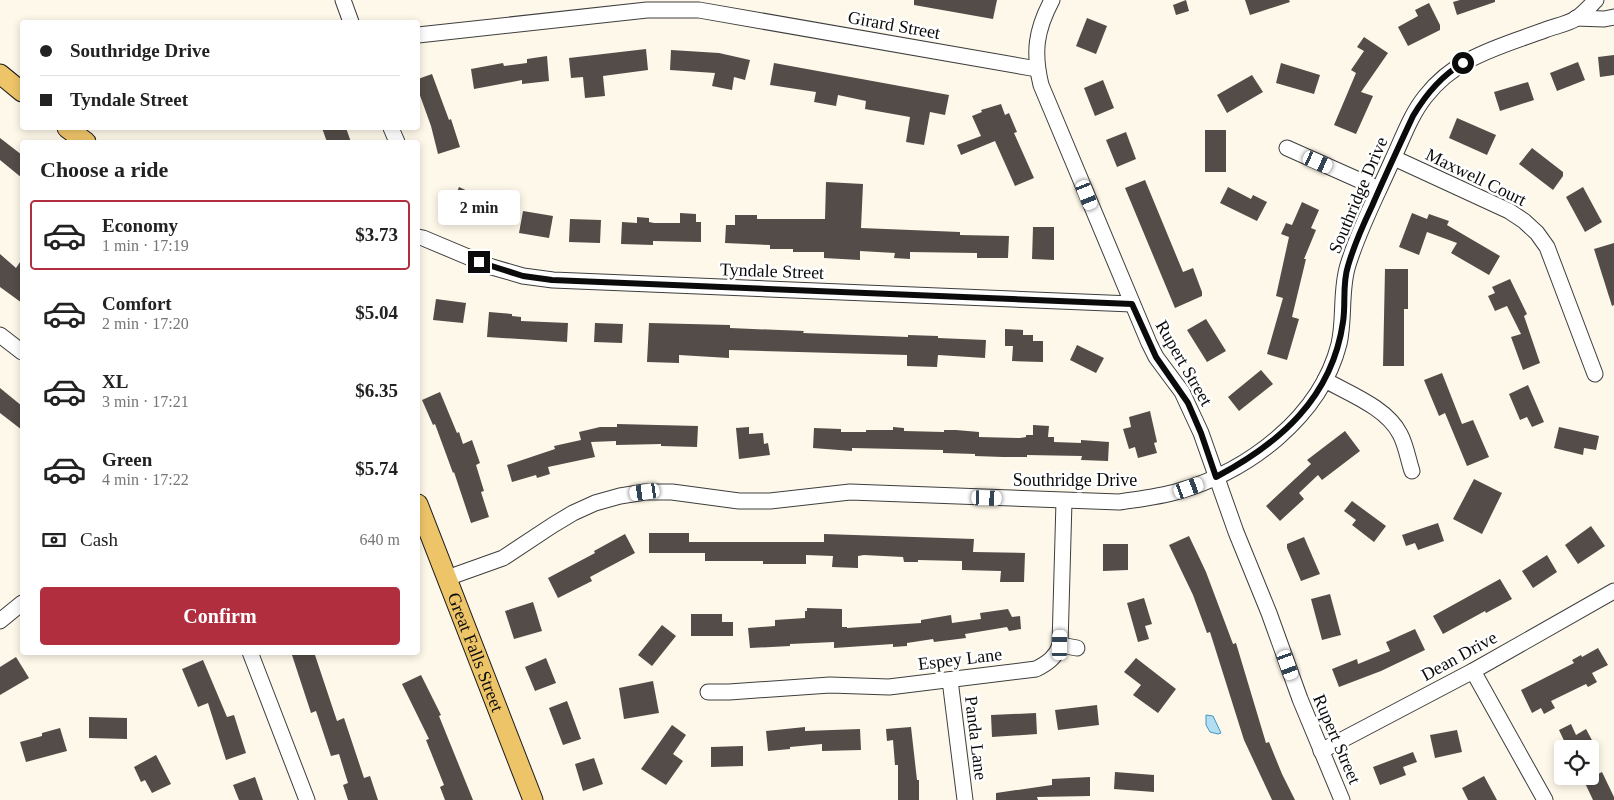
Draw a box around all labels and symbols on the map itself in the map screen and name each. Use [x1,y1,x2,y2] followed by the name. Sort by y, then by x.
[846,7,942,43] street label: Girard Street
[1452,52,1474,74] route start
[1324,134,1392,256] street label: Southridge Drive
[1422,144,1530,210] street label: Maxwell Court
[1301,149,1334,175] car
[1074,178,1099,212] car
[438,190,520,224] callout: 2 min
[468,251,490,273] route end
[720,259,824,283] street label: Tyndale Street
[1151,317,1217,409] street label: Rupert Street
[1013,470,1137,490] street label: Southridge Drive
[1172,476,1205,500] car
[629,482,660,502] car
[971,490,1002,506] car
[443,590,508,715] street label: Great Falls Street
[1418,627,1500,685] street label: Dean Drive
[1052,630,1067,660] car
[917,644,1003,674] street label: Espey Lane
[1275,648,1300,682] car
[1309,691,1365,787] street label: Rupert Street
[961,695,991,781] street label: Panda Lane

